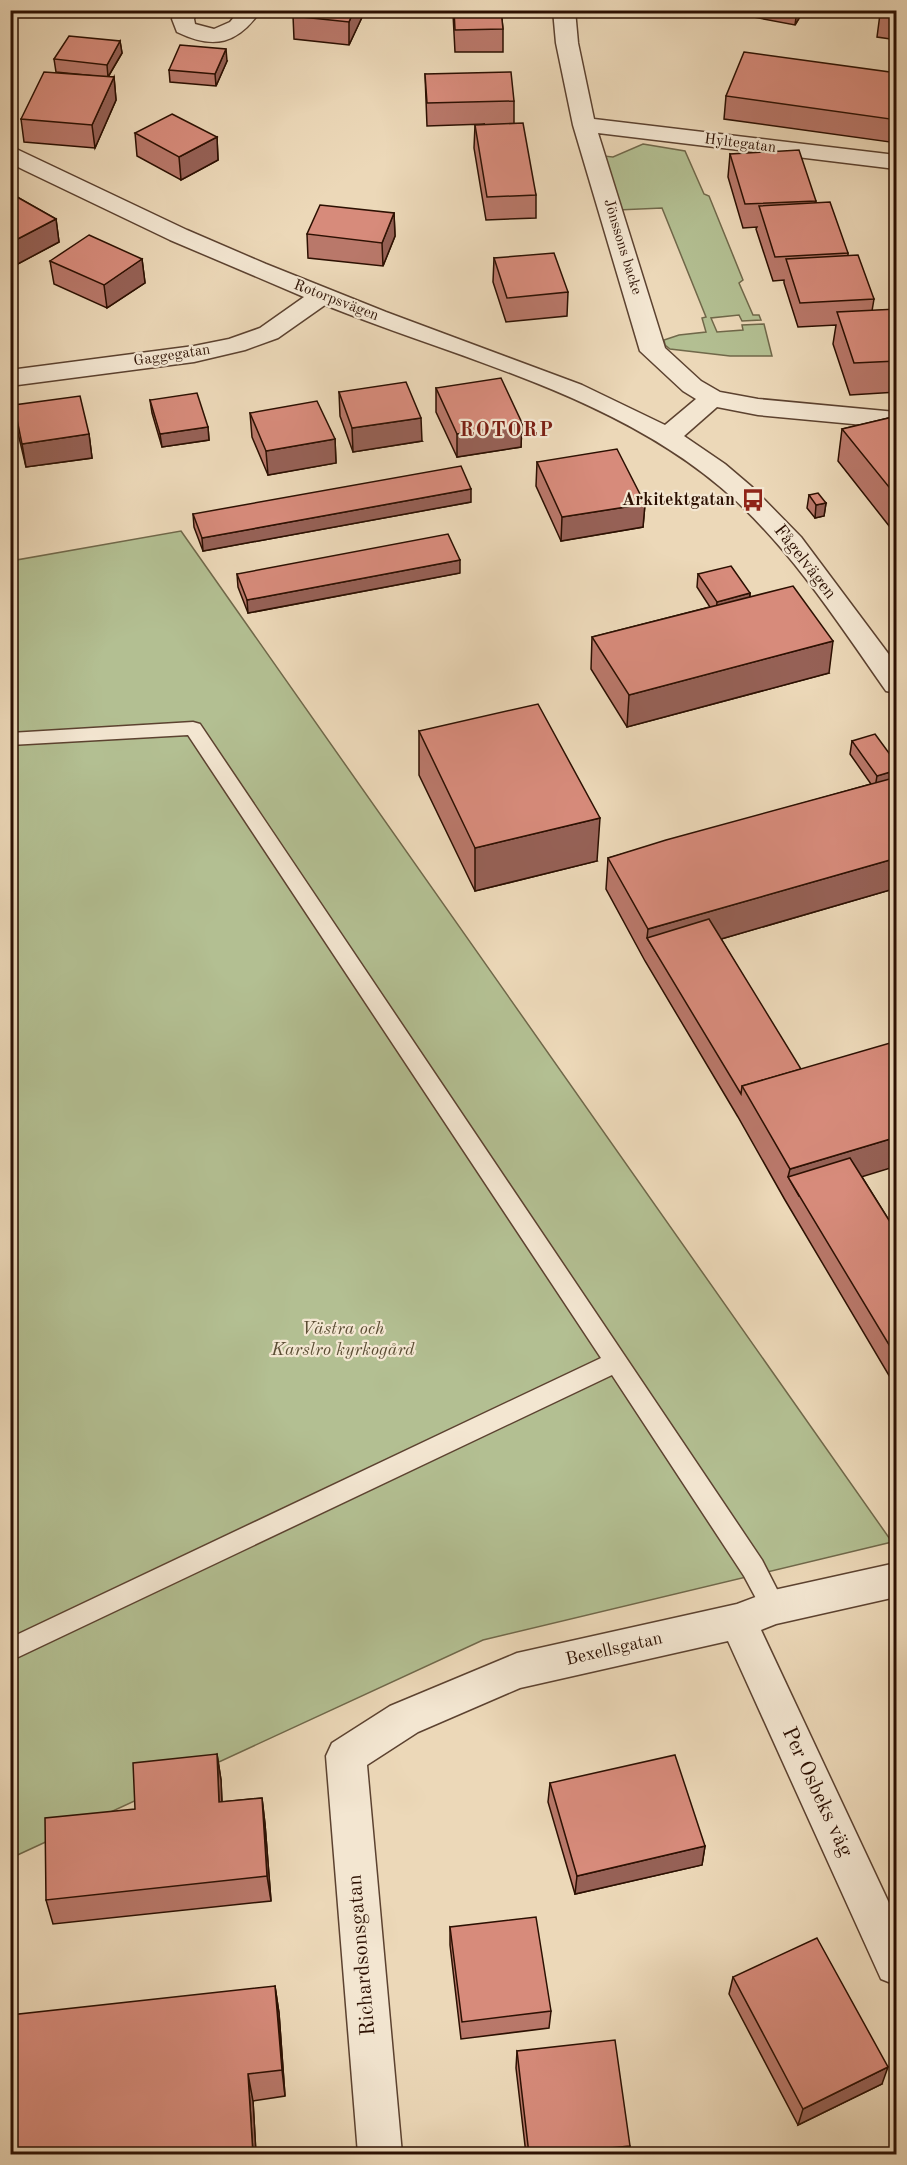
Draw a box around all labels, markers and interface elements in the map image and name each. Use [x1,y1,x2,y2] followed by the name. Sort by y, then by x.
[703,132,777,156] street label: Hyltegatan
[600,197,644,297] street label: Jönssons backe
[291,278,381,324] street label: Rotorpsvägen
[133,343,211,369] street label: Gaggegatan
[459,421,555,441] district label: ROTORP
[740,487,766,513] bus stop icon: Arkitektgatan
[622,491,735,509] place label: Arkitektgatan
[770,521,840,603] street label: Fågelvägen
[270,1320,415,1359] park label: Västra och Karslro kyrkogård
[564,1629,665,1669] street label: Bexellsgatan
[778,1724,856,1861] street label: Per Osbeks väg
[344,1873,380,2037] street label: Richardsonsgatan

